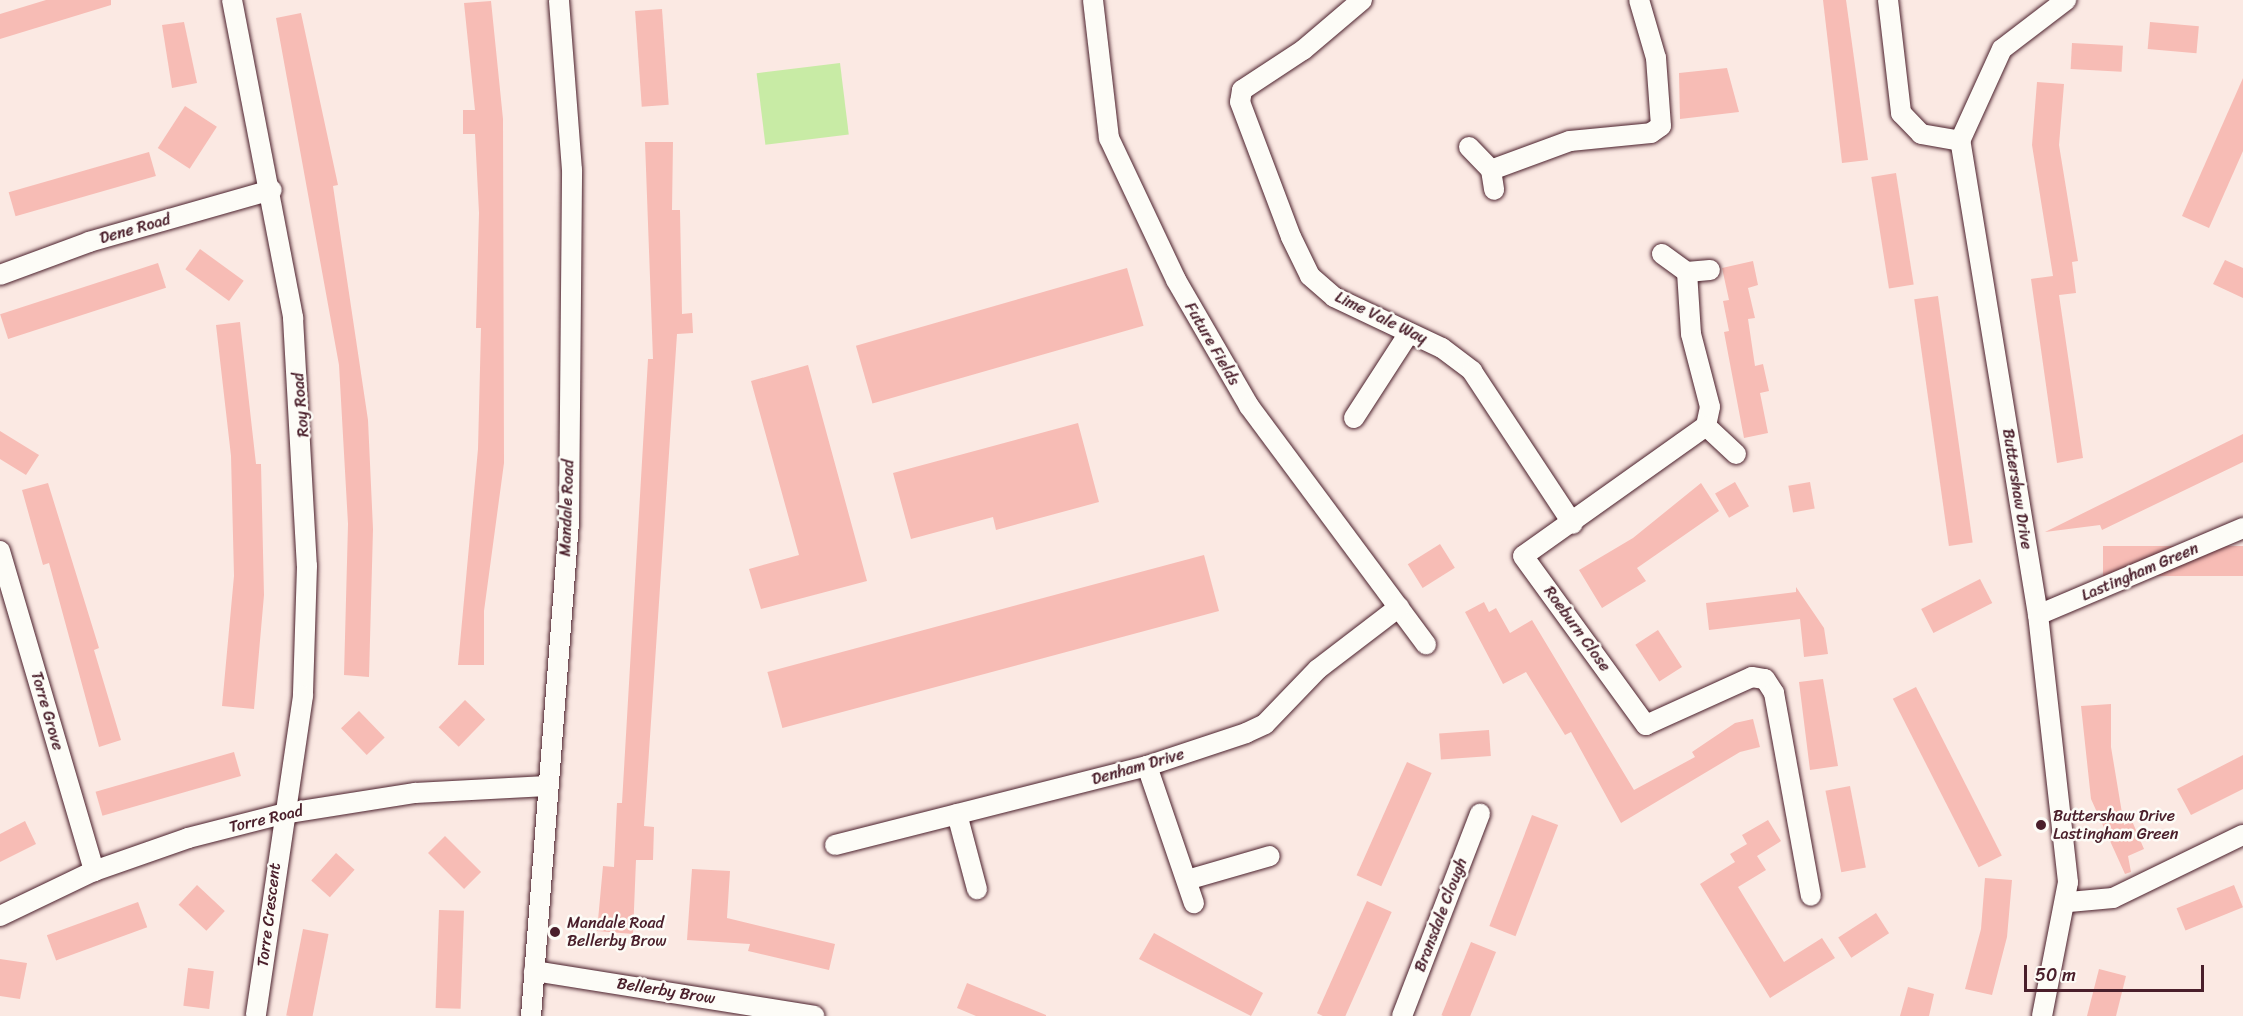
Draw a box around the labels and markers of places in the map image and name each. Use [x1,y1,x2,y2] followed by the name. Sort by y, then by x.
[2053,806,2178,844] place label: Buttershaw Drive Lastingham Green
[2034,818,2048,832] marker: Buttershaw Drive Lastingham Green
[567,913,666,951] place label: Mandale Road Bellerby Brow
[548,925,562,939] marker: Mandale Road Bellerby Brow

